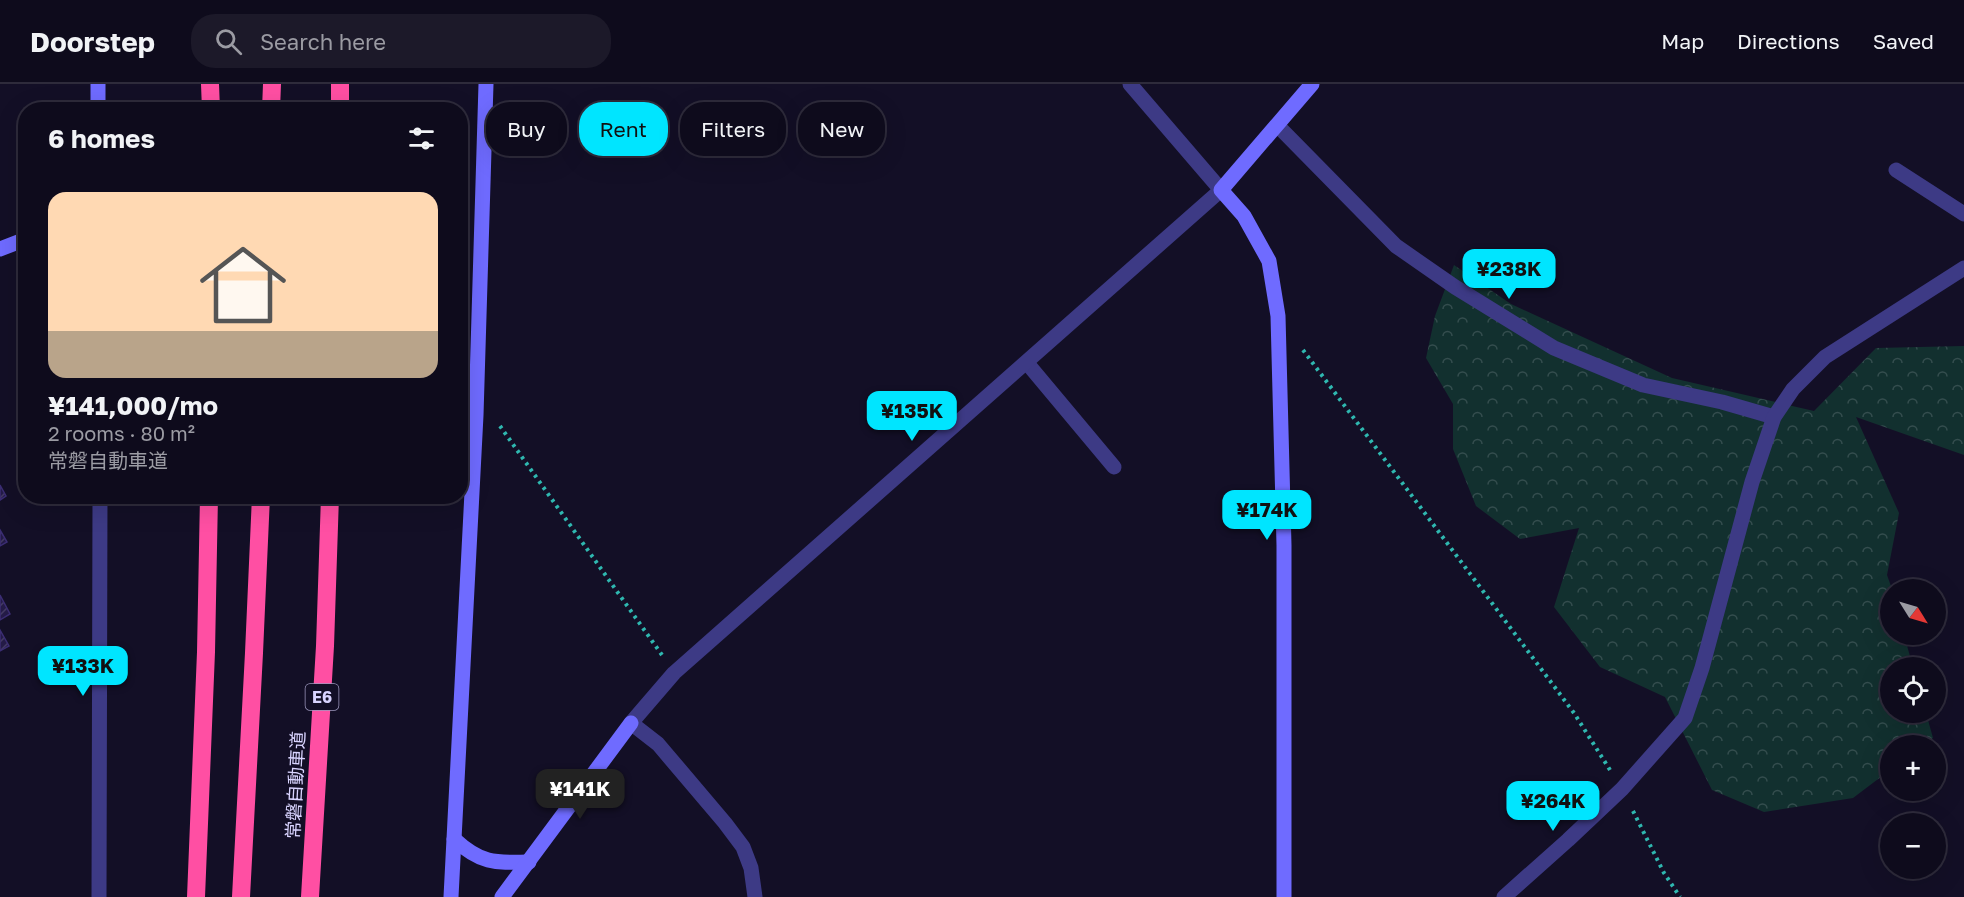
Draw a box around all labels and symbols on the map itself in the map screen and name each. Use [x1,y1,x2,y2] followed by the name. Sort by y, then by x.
[1467,249,1551,300] pin: ¥238K
[870,391,954,442] pin: ¥135K
[1225,490,1309,541] pin: ¥174K
[1880,579,1946,645] north arrow
[41,646,125,697] pin: ¥133K
[306,684,338,710] road number: E6
[281,730,309,840] street label: 常磐自動車道
[538,769,622,820] pin: ¥141K
[1511,781,1595,832] pin: ¥264K

